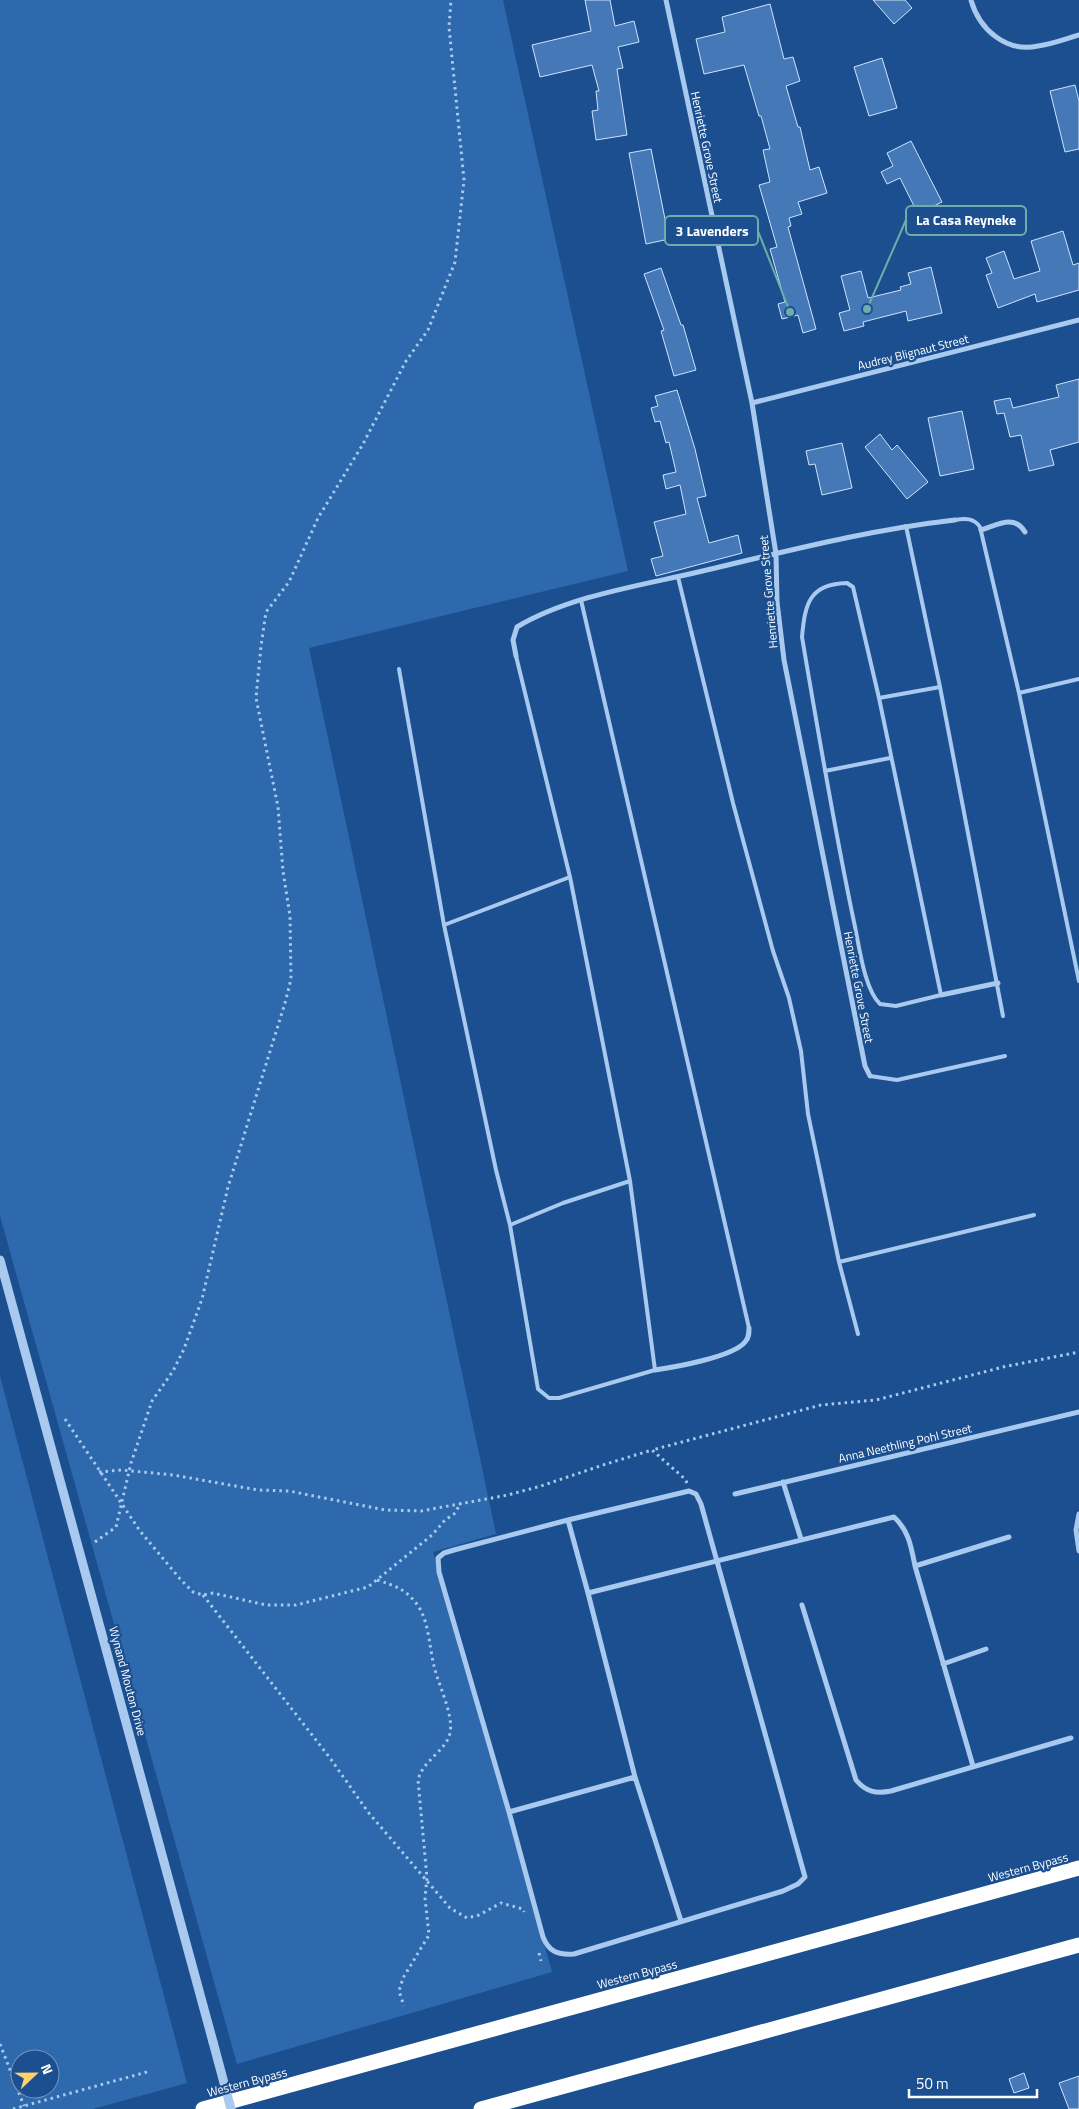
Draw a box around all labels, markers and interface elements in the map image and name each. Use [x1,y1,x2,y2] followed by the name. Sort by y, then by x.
[686,90,728,205] street label: Henriette Grove Street
[906,206,1026,235] callout: La Casa Reyneke
[916,209,1016,230] text: La Casa Reyneke
[665,216,758,245] callout: 3 Lavenders
[676,220,749,241] text: 3 Lavenders
[855,329,971,375] street label: Audrey Blignaut Street
[754,534,782,649] street label: Henriette Grove Street
[839,930,879,1045] street label: Henriette Grove Street
[836,1418,974,1468] street label: Anna Neethling Pohl Street
[104,1624,152,1738] street label: Wynand Mouton Drive
[986,1847,1071,1887] street label: Western Bypass
[595,1954,680,1994] street label: Western Bypass
[10,2049,60,2099] north arrow
[36,2061,59,2077] text: N
[205,2062,290,2102] street label: Western Bypass
[909,2066,1036,2098] scale bar
[916,2072,949,2095] text: 50 m

